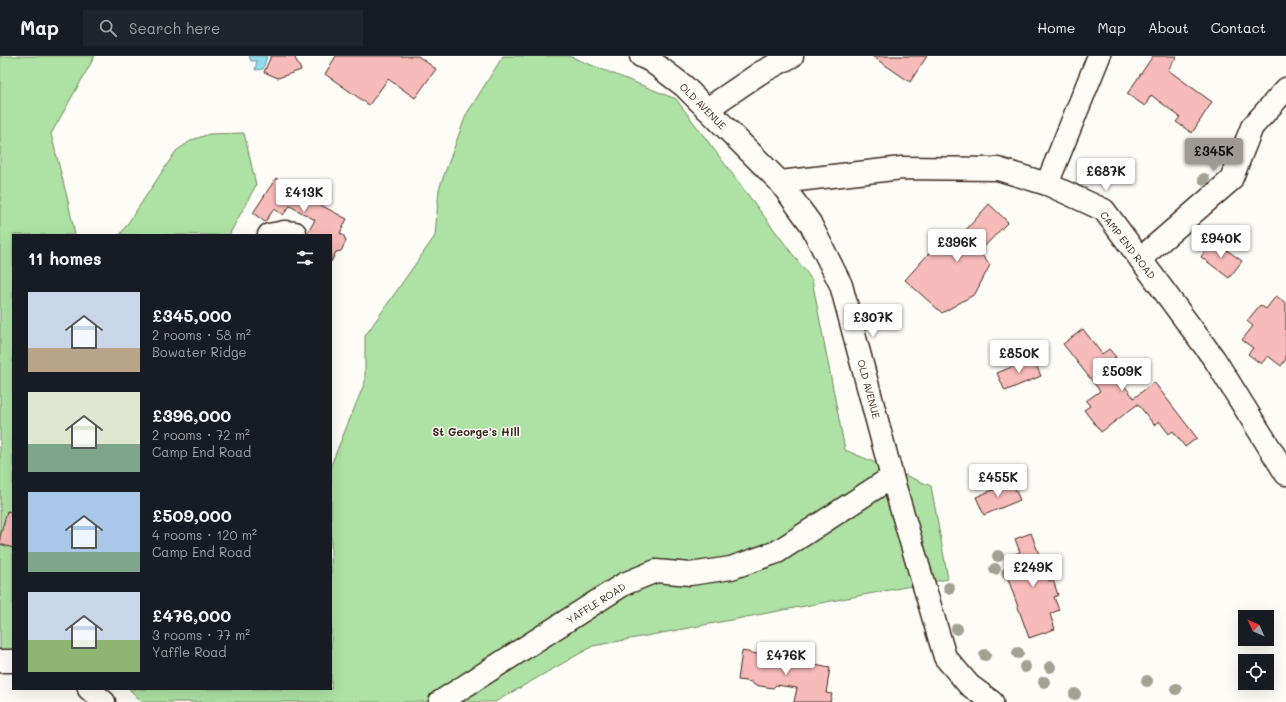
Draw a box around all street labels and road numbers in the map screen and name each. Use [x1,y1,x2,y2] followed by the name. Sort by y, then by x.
[677,80,730,133] street label: OLD AVENUE
[1097,208,1159,282] street label: CAMP END ROAD
[854,358,884,420] street label: OLD AVENUE
[564,579,628,627] street label: YAFFLE ROAD

